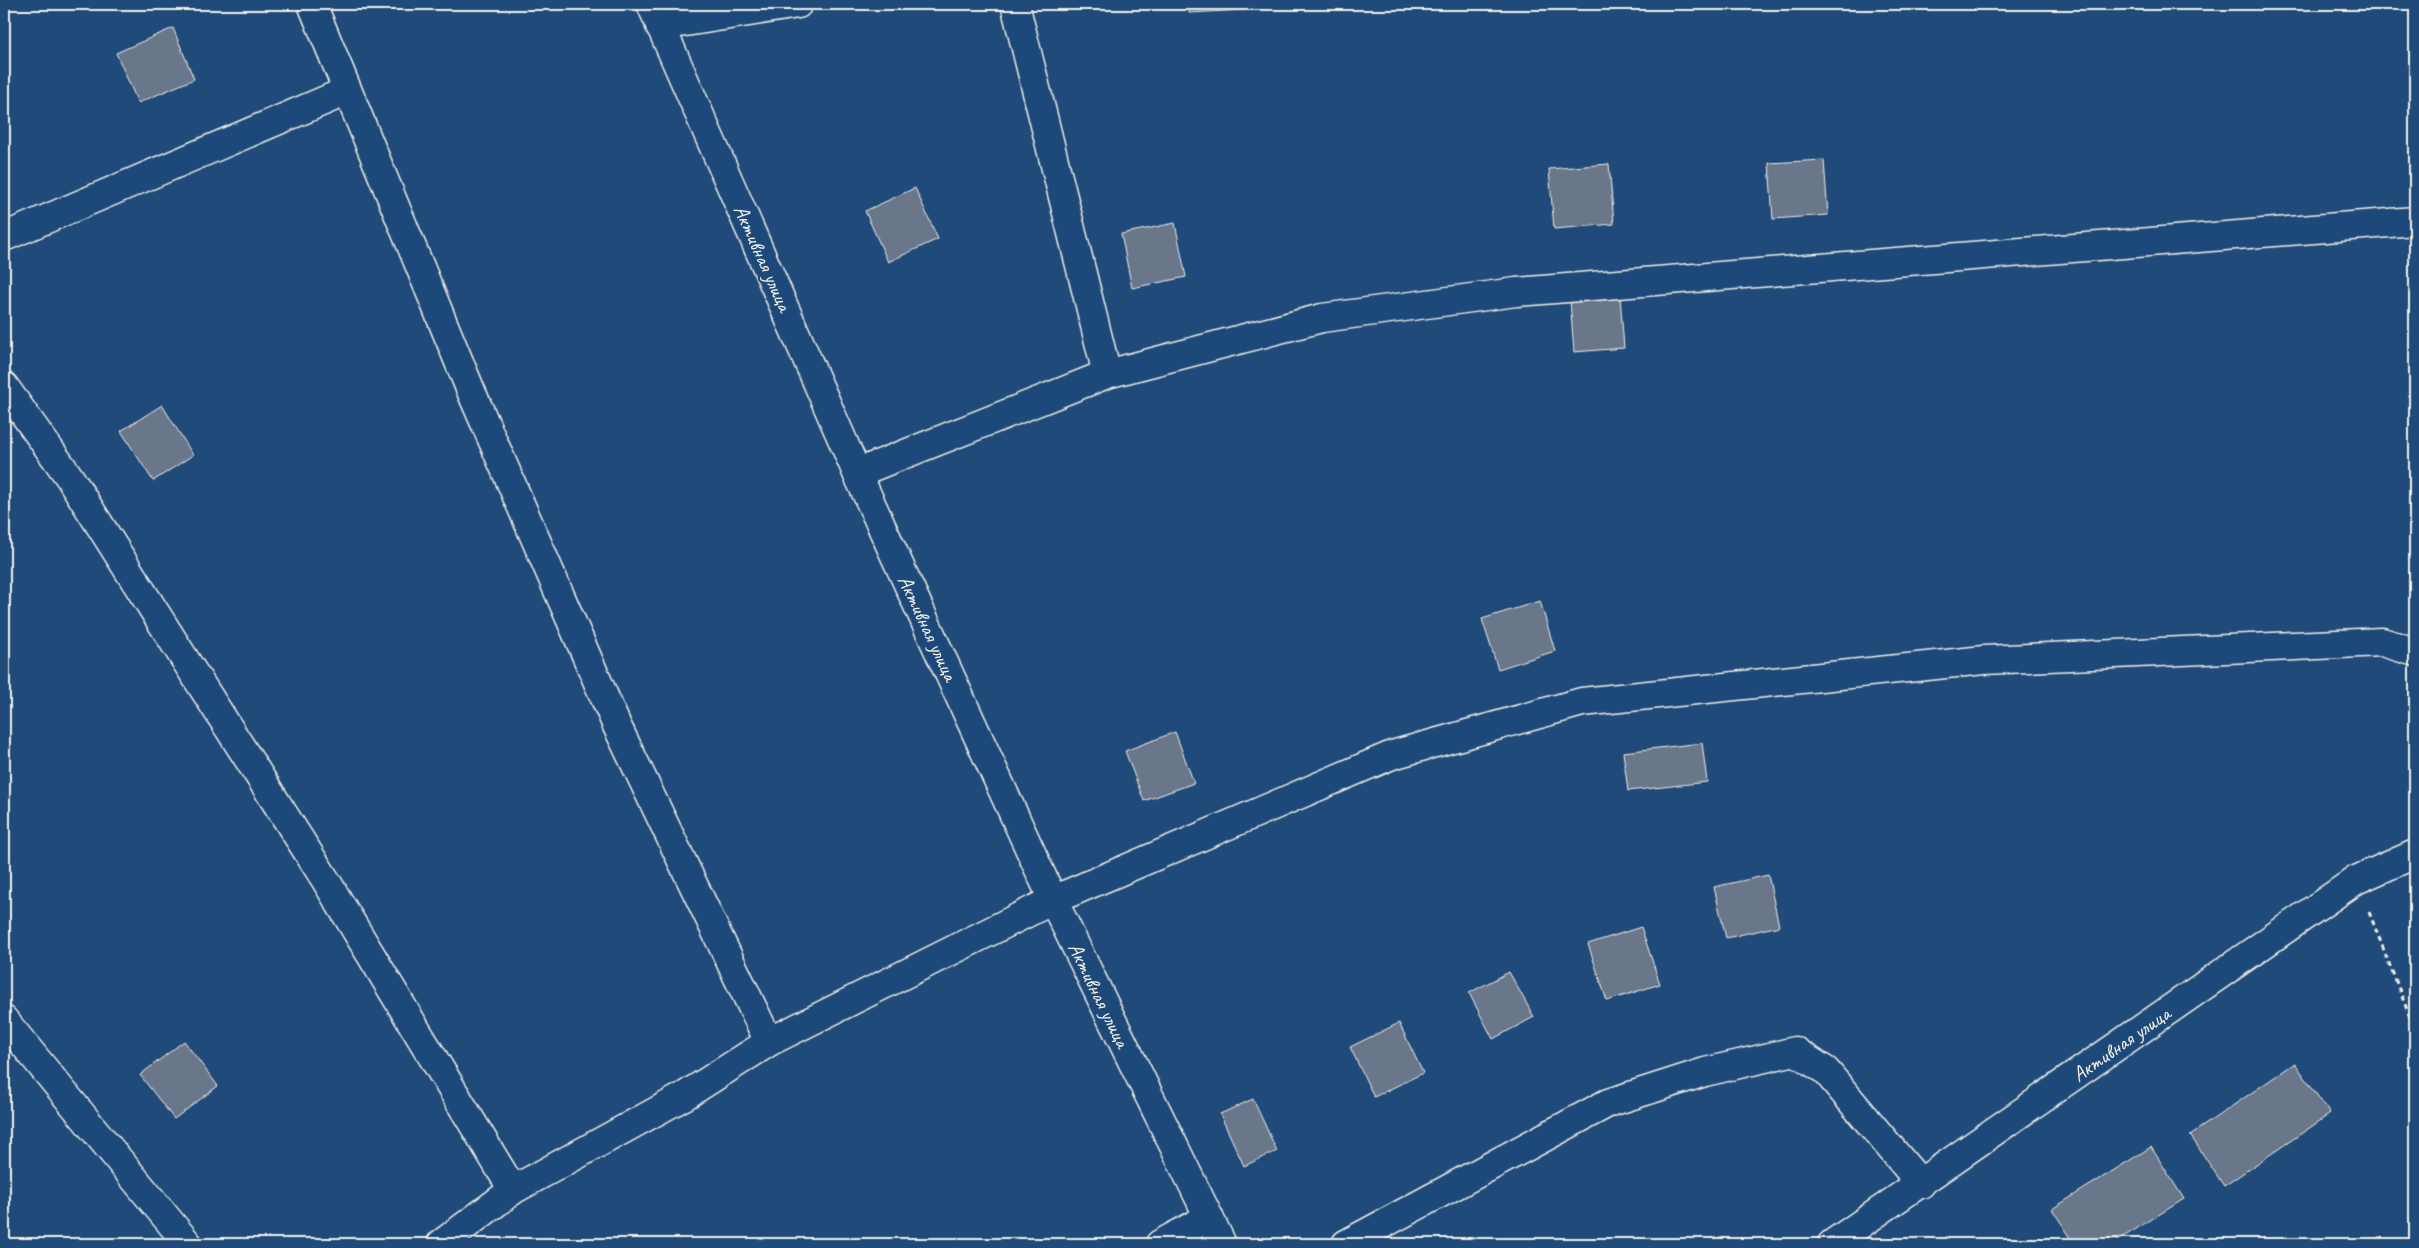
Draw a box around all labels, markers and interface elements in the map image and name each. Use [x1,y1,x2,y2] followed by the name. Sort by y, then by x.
[728,201,799,318] street label: Активная улица
[892,571,965,687] street label: Активная улица
[1062,938,1137,1054] street label: Активная улица
[2067,999,2177,1087] street label: Активная улица

